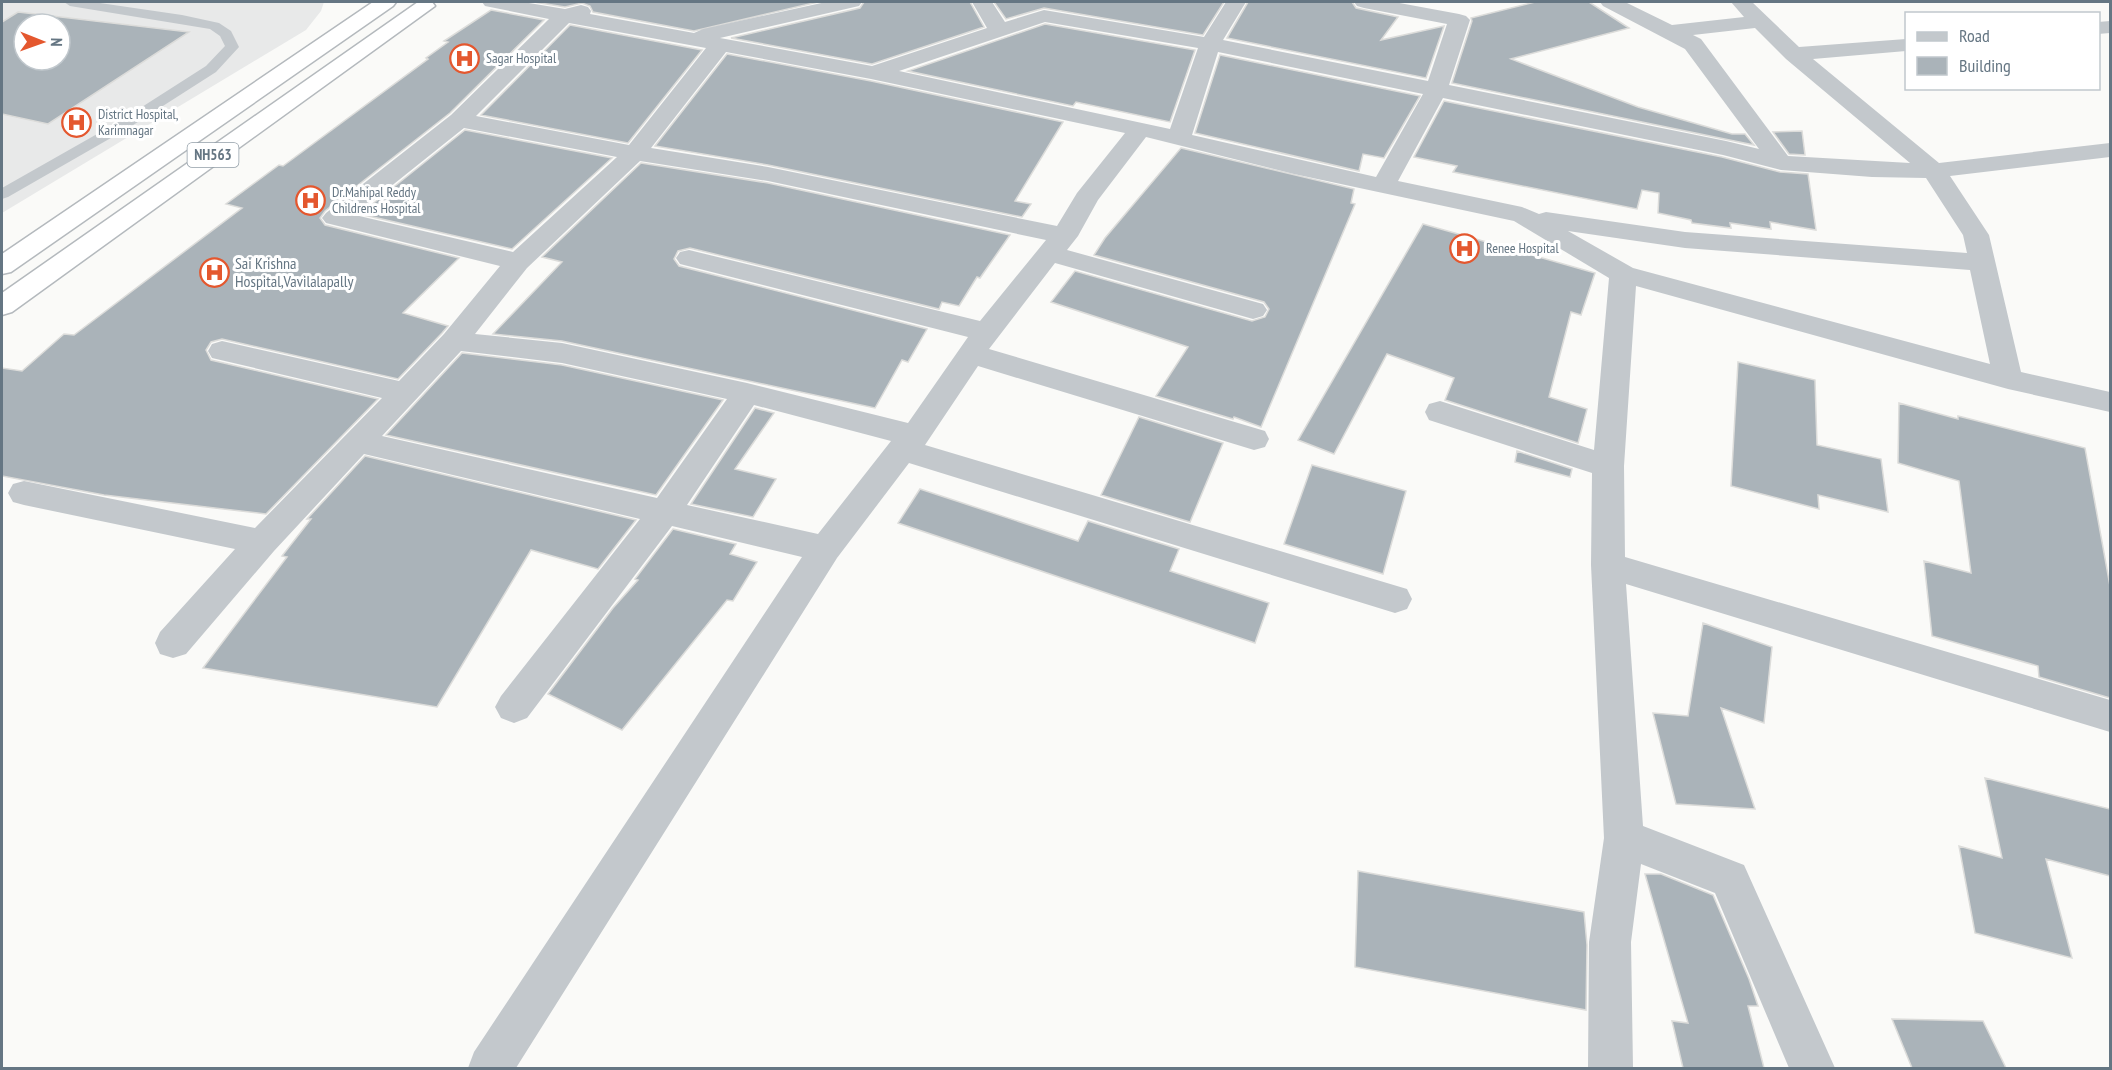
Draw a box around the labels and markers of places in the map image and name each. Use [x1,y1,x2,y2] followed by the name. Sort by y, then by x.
[449,42,481,74] hospital icon: Sagar Hospital
[486,49,557,67] place label: Sagar Hospital
[98,105,179,139] place label: District Hospital, Karimnagar
[61,106,93,138] hospital icon: District Hospital, Karimnagar
[332,183,421,217] place label: Dr.Mahipal Reddy Childrens Hospital
[295,184,327,216] hospital icon: Dr.Mahipal Reddy Childrens Hospital
[1449,232,1481,264] hospital icon: Renee Hospital
[1486,239,1559,257] place label: Renee Hospital
[235,253,354,291] place label: Sai Krishna Hospital,Vavilalapally
[198,256,230,288] hospital icon: Sai Krishna Hospital,Vavilalapally

